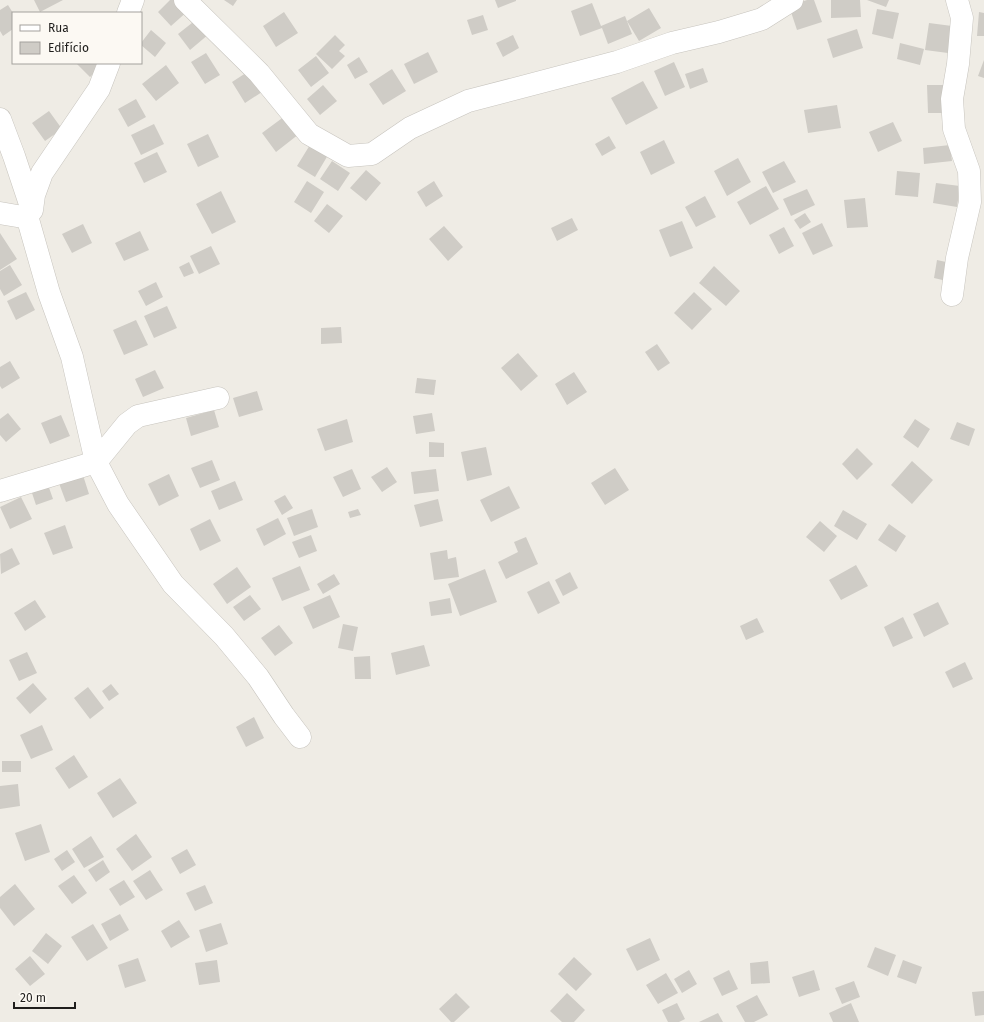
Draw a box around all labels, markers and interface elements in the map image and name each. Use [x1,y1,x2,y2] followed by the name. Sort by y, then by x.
[12,12,142,64] legend
[48,21,69,35] text: Rua
[48,41,89,55] text: Edifício
[14,984,75,1010] scale bar
[20,991,46,1005] text: 20 m

